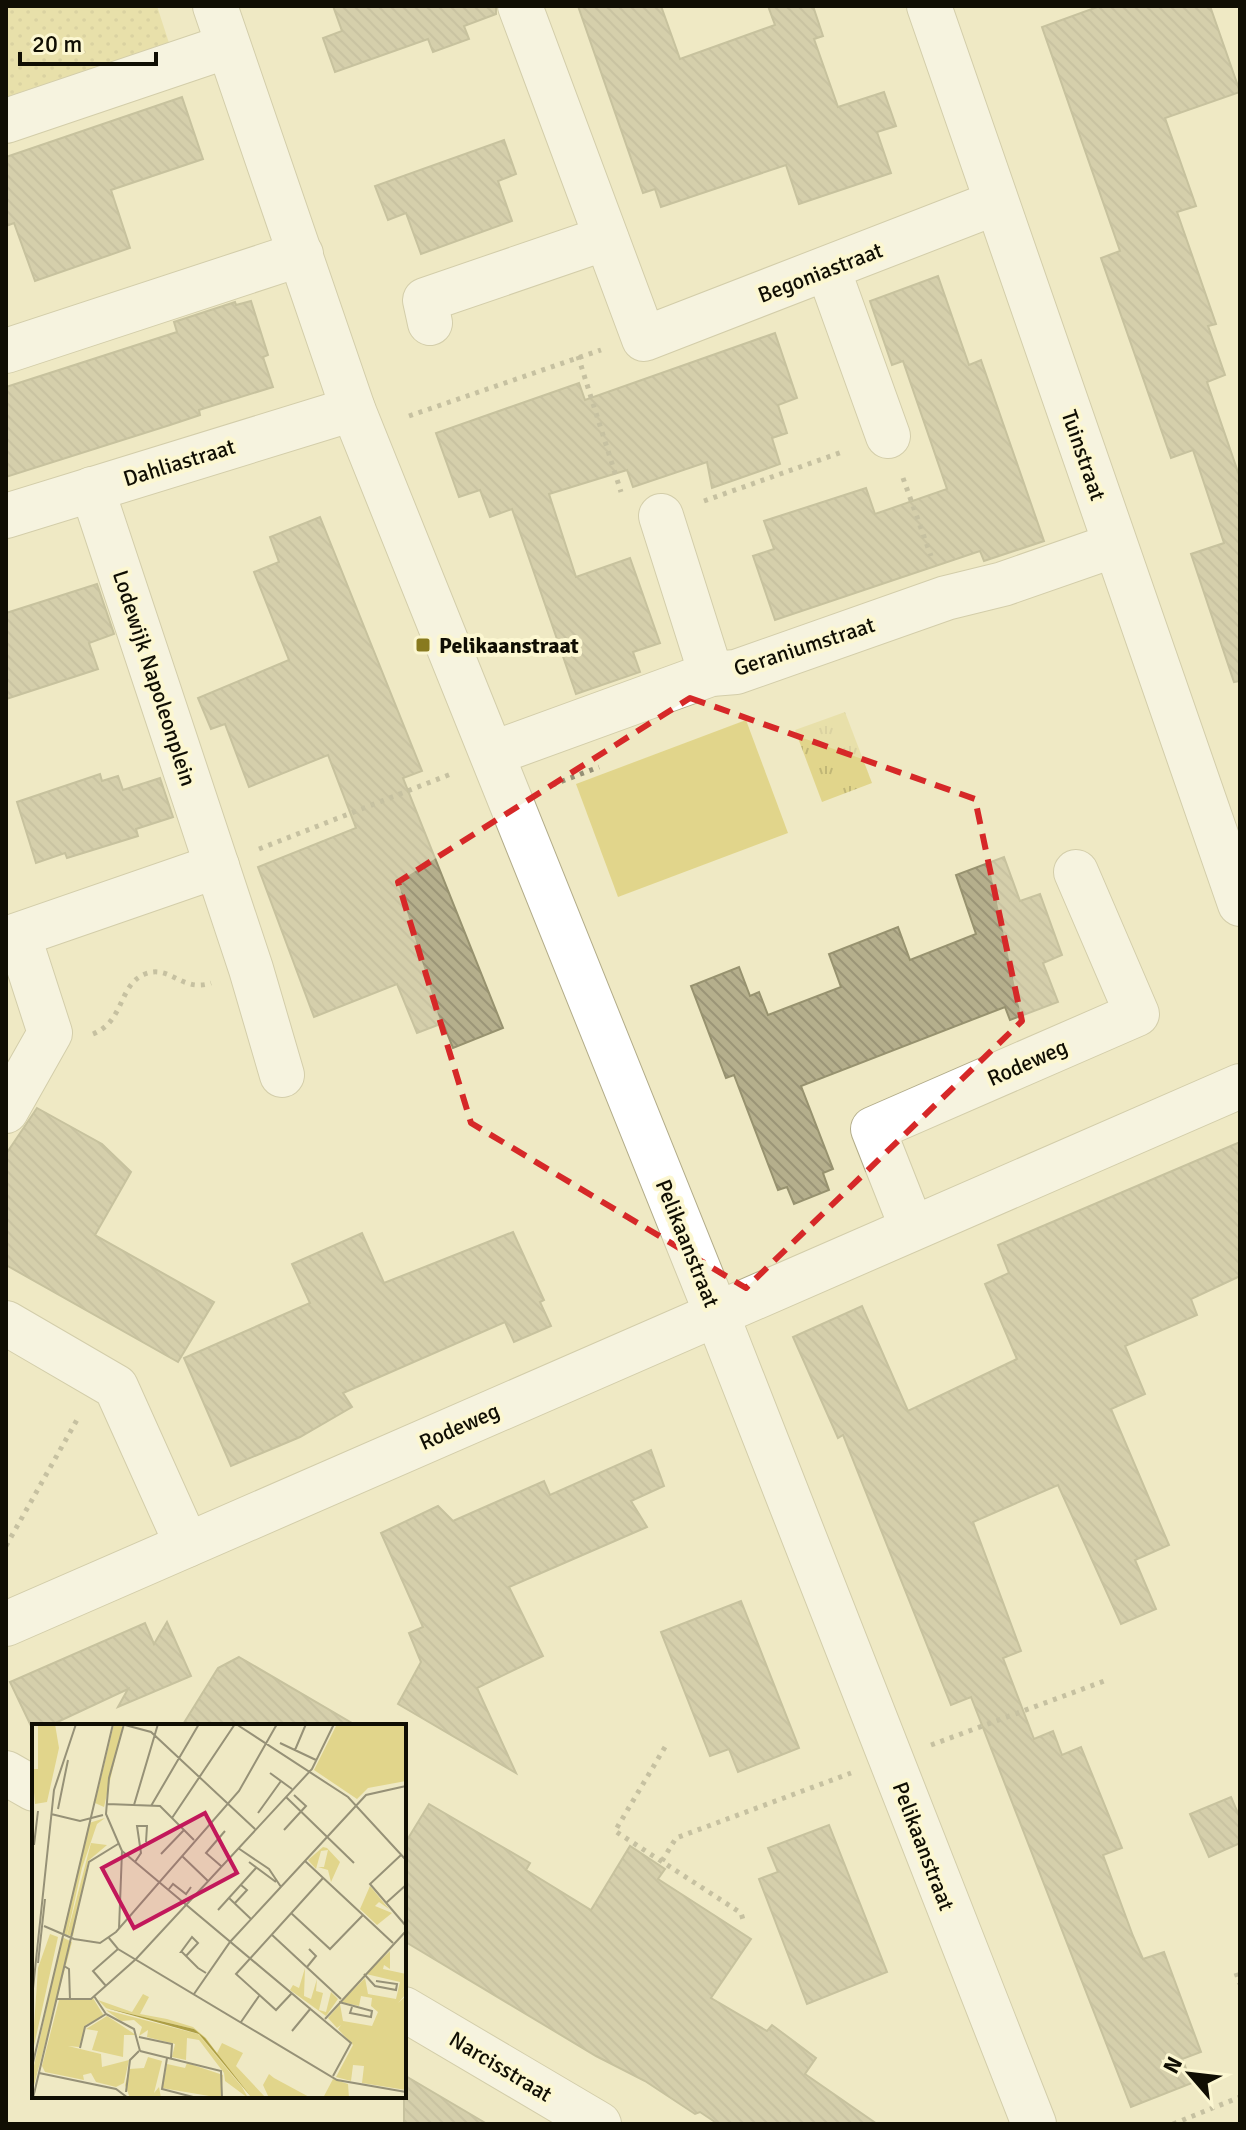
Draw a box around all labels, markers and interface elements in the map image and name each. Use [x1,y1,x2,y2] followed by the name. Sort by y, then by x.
[20,16,156,66] scale bar
[32,29,82,59] text: 20 m
[754,236,887,309] street label: Begoniastraat
[1055,406,1112,504] street label: Tuinstraat
[120,433,239,492] street label: Dahliastraat
[107,567,202,790] street label: Lodewijk Napoleonplein
[730,611,878,682] street label: Geraniumstraat
[439,632,579,659] place label: Pelikaanstraat
[414,636,432,654] marker: Pelikaanstraat
[983,1033,1072,1092] street label: Rodeweg
[650,1175,726,1311] street label: Pelikaanstraat
[415,1397,504,1456] street label: Rodeweg
[32,1724,406,2098] inset map
[887,1778,961,1915] street label: Pelikaanstraat
[445,2025,557,2108] street label: Narcisstraat
[1150,2034,1230,2114] north arrow
[1157,2052,1188,2078] text: N

